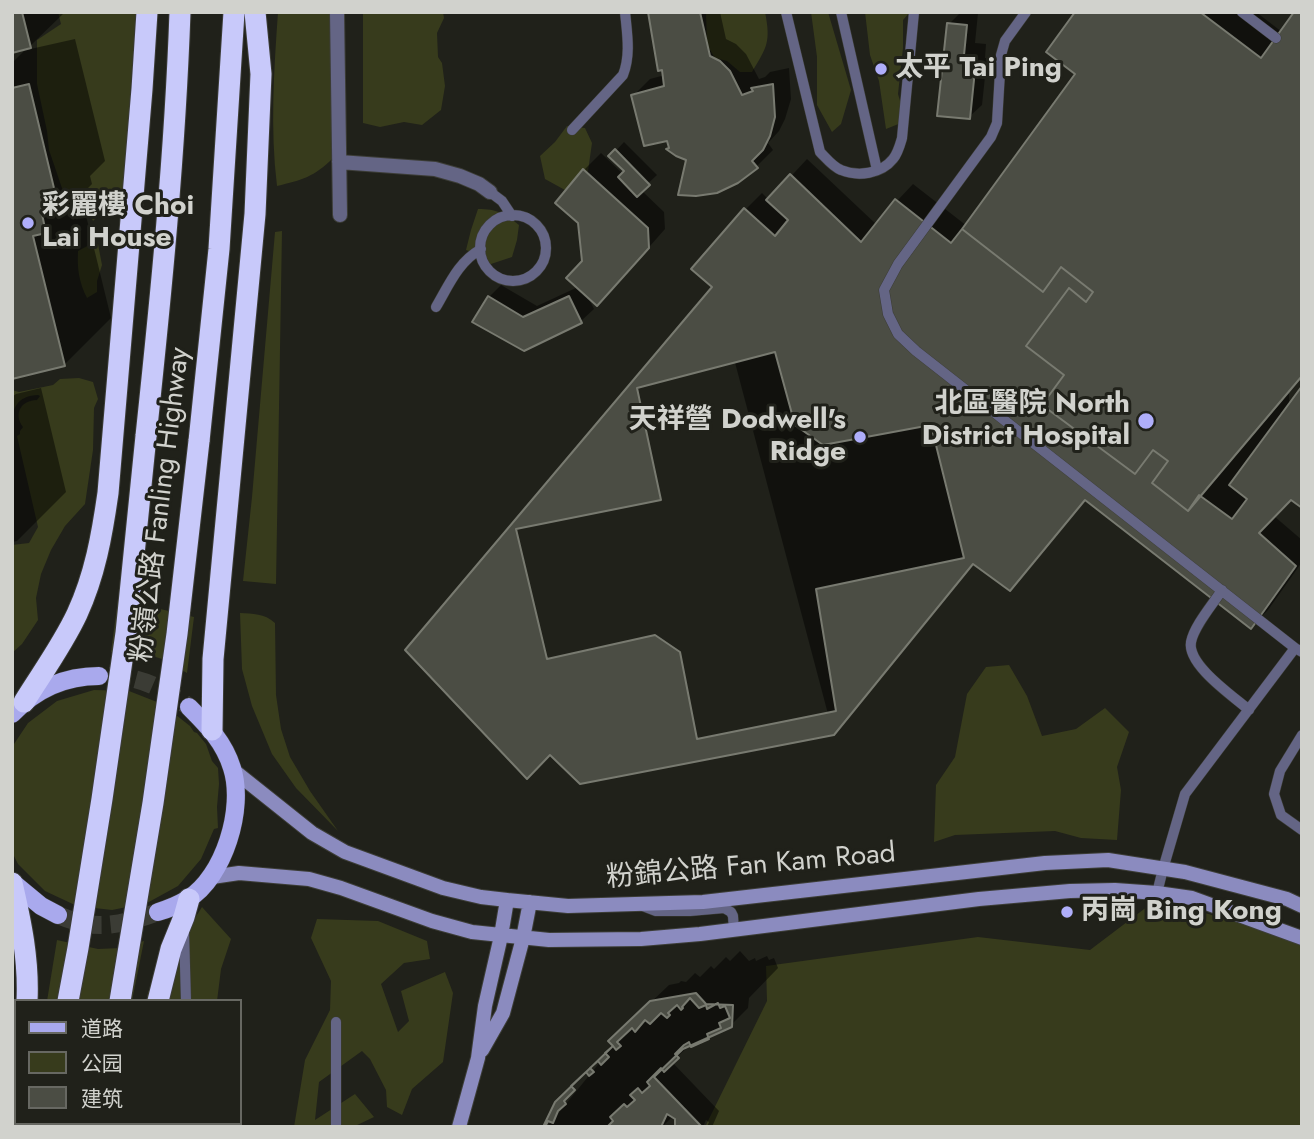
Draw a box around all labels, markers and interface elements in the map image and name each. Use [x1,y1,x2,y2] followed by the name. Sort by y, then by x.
[895,52,1062,86] place label: 太平 Tai Ping
[873,61,889,77] marker: 太平 Tai Ping
[42,190,194,256] place label: 彩麗樓 Choi Lai House
[20,215,36,231] marker: 彩麗樓 Choi Lai House
[126,346,198,664] street label: 粉嶺公路 Fanling Highway
[922,388,1130,454] place label: 北區醫院 North District Hospital
[629,404,846,470] place label: 天祥營 Dodwell's Ridge
[1136,411,1156,431] marker: 北區醫院 North District Hospital
[852,429,868,445] marker: 天祥營 Dodwell's Ridge
[605,838,897,896] street label: 粉錦公路 Fan Kam Road
[1081,895,1282,929] place label: 丙崗 Bing Kong
[1059,904,1075,920] marker: 丙崗 Bing Kong
[14,999,242,1125] legend
[81,1014,123,1044] text: 道路
[81,1049,123,1079] text: 公园
[81,1084,123,1114] text: 建筑

